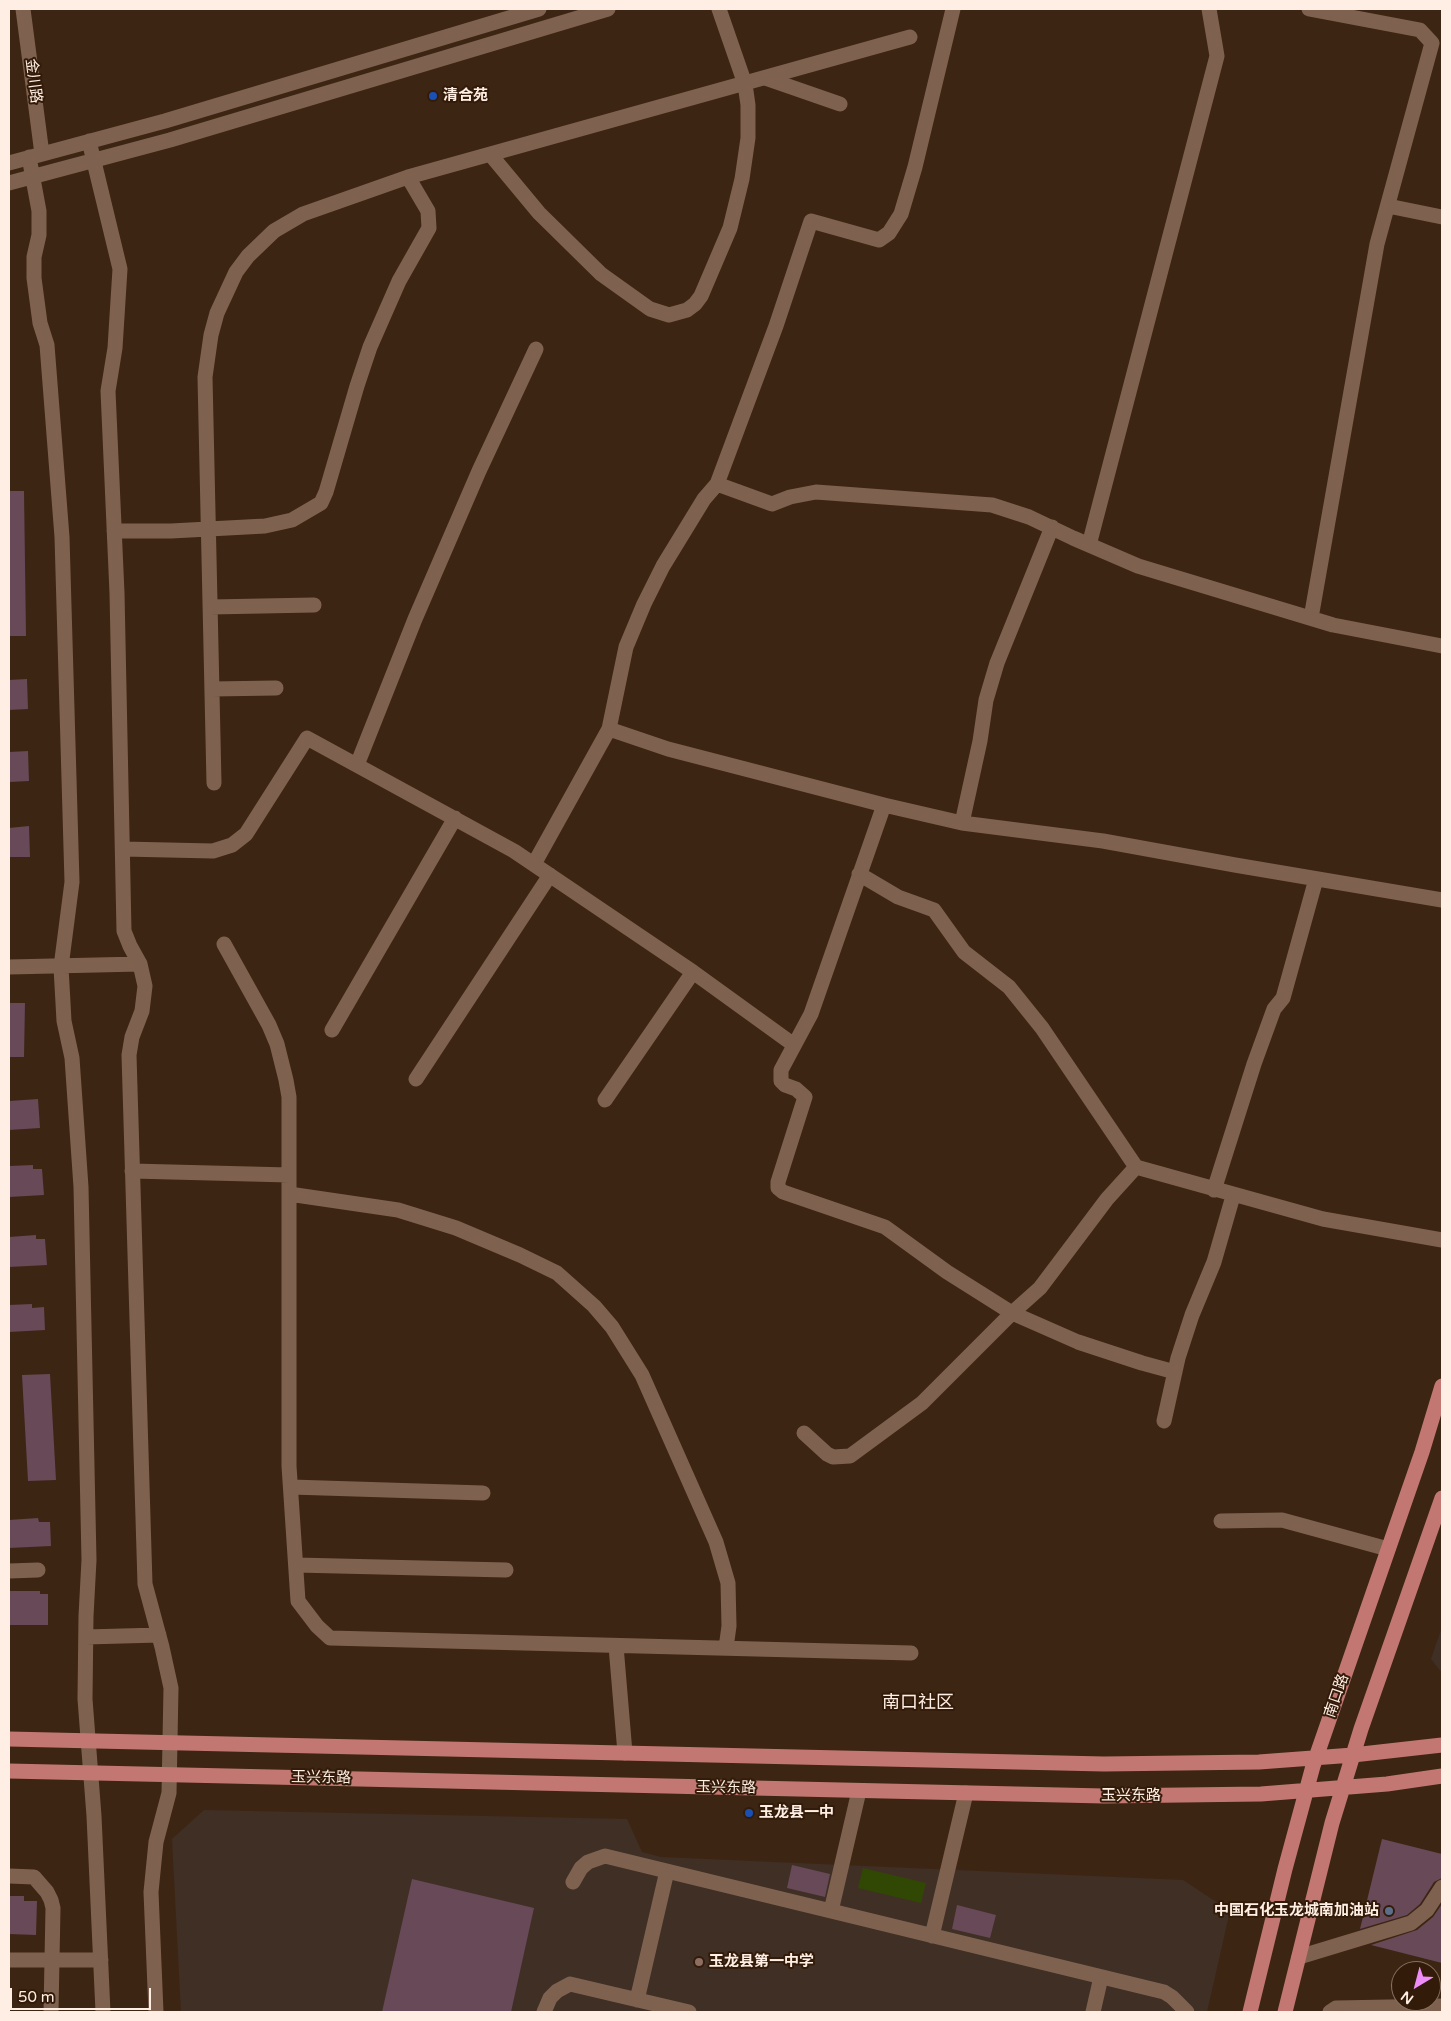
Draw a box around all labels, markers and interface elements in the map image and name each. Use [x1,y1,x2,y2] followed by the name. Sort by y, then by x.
[21,58,45,104] street label: 金川路
[443,87,488,105] place label: 清合苑
[427,90,439,102] marker: 清合苑
[1321,1672,1353,1720] street label: 南口路
[882,1692,954,1714] district label: 南口社区
[291,1768,351,1788] street label: 玉兴东路
[696,1778,756,1798] street label: 玉兴东路
[1101,1787,1161,1805] street label: 玉兴东路
[759,1804,834,1822] place label: 玉龙县一中
[743,1807,755,1819] marker: 玉龙县一中
[1214,1902,1379,1920] place label: 中国石化玉龙城南加油站
[1383,1905,1395,1917] marker: 中国石化玉龙城南加油站
[709,1953,814,1971] place label: 玉龙县第一中学
[693,1956,705,1968] marker: 玉龙县第一中学
[1391,1961,1441,2011] north arrow
[12,1978,154,2010] scale bar
[1398,1987,1417,2008] text: N
[18,1988,55,2006] text: 50 m

